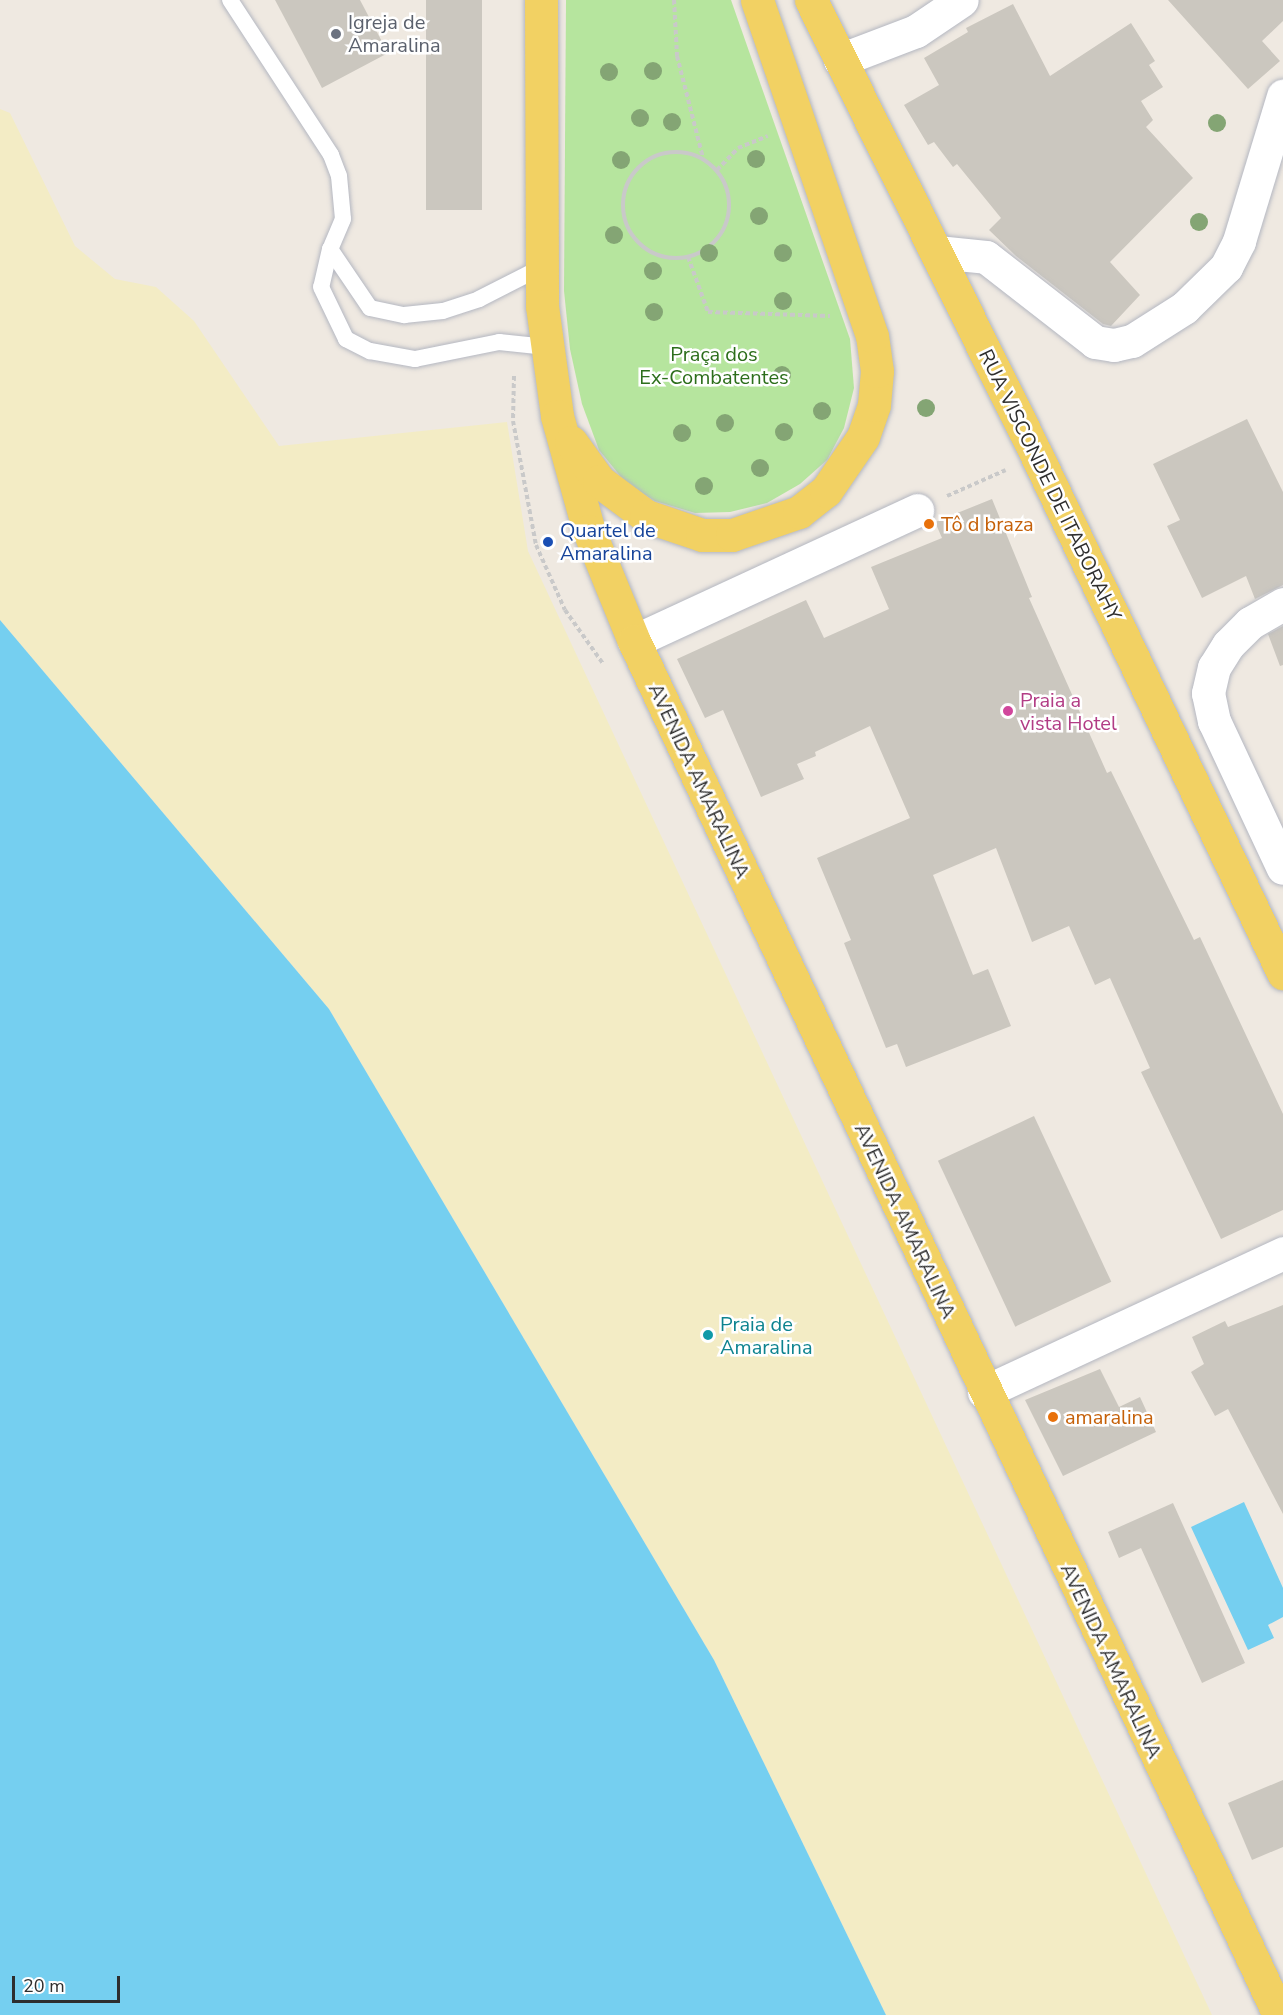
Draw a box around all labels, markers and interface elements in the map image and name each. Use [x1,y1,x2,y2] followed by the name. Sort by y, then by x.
[348,11,440,58] place label: Igreja de Amaralina
[329,27,343,41] marker: Igreja de Amaralina
[639,342,789,389] park label: Praça dos Ex-Combatentes
[974,345,1126,625] street label: RUA VISCONDE DE ITABORAHY
[941,512,1034,536] place label: Tô d braza
[922,517,936,531] marker: Tô d braza
[560,518,656,565] place label: Quartel de Amaralina
[541,535,555,549] marker: Quartel de Amaralina
[643,680,755,882] street label: AVENIDA AMARALINA
[1020,688,1117,735] place label: Praia a vista Hotel
[1001,704,1015,718] marker: Praia a vista Hotel
[849,1120,961,1322] street label: AVENIDA AMARALINA
[720,1312,812,1359] place label: Praia de Amaralina
[701,1328,715,1342] marker: Praia de Amaralina
[1065,1405,1153,1429] place label: amaralina
[1046,1410,1060,1424] marker: amaralina
[1055,1560,1167,1762] street label: AVENIDA AMARALINA
[15,1964,123,2002] scale bar
[23,1974,65,1998] text: 20 m

